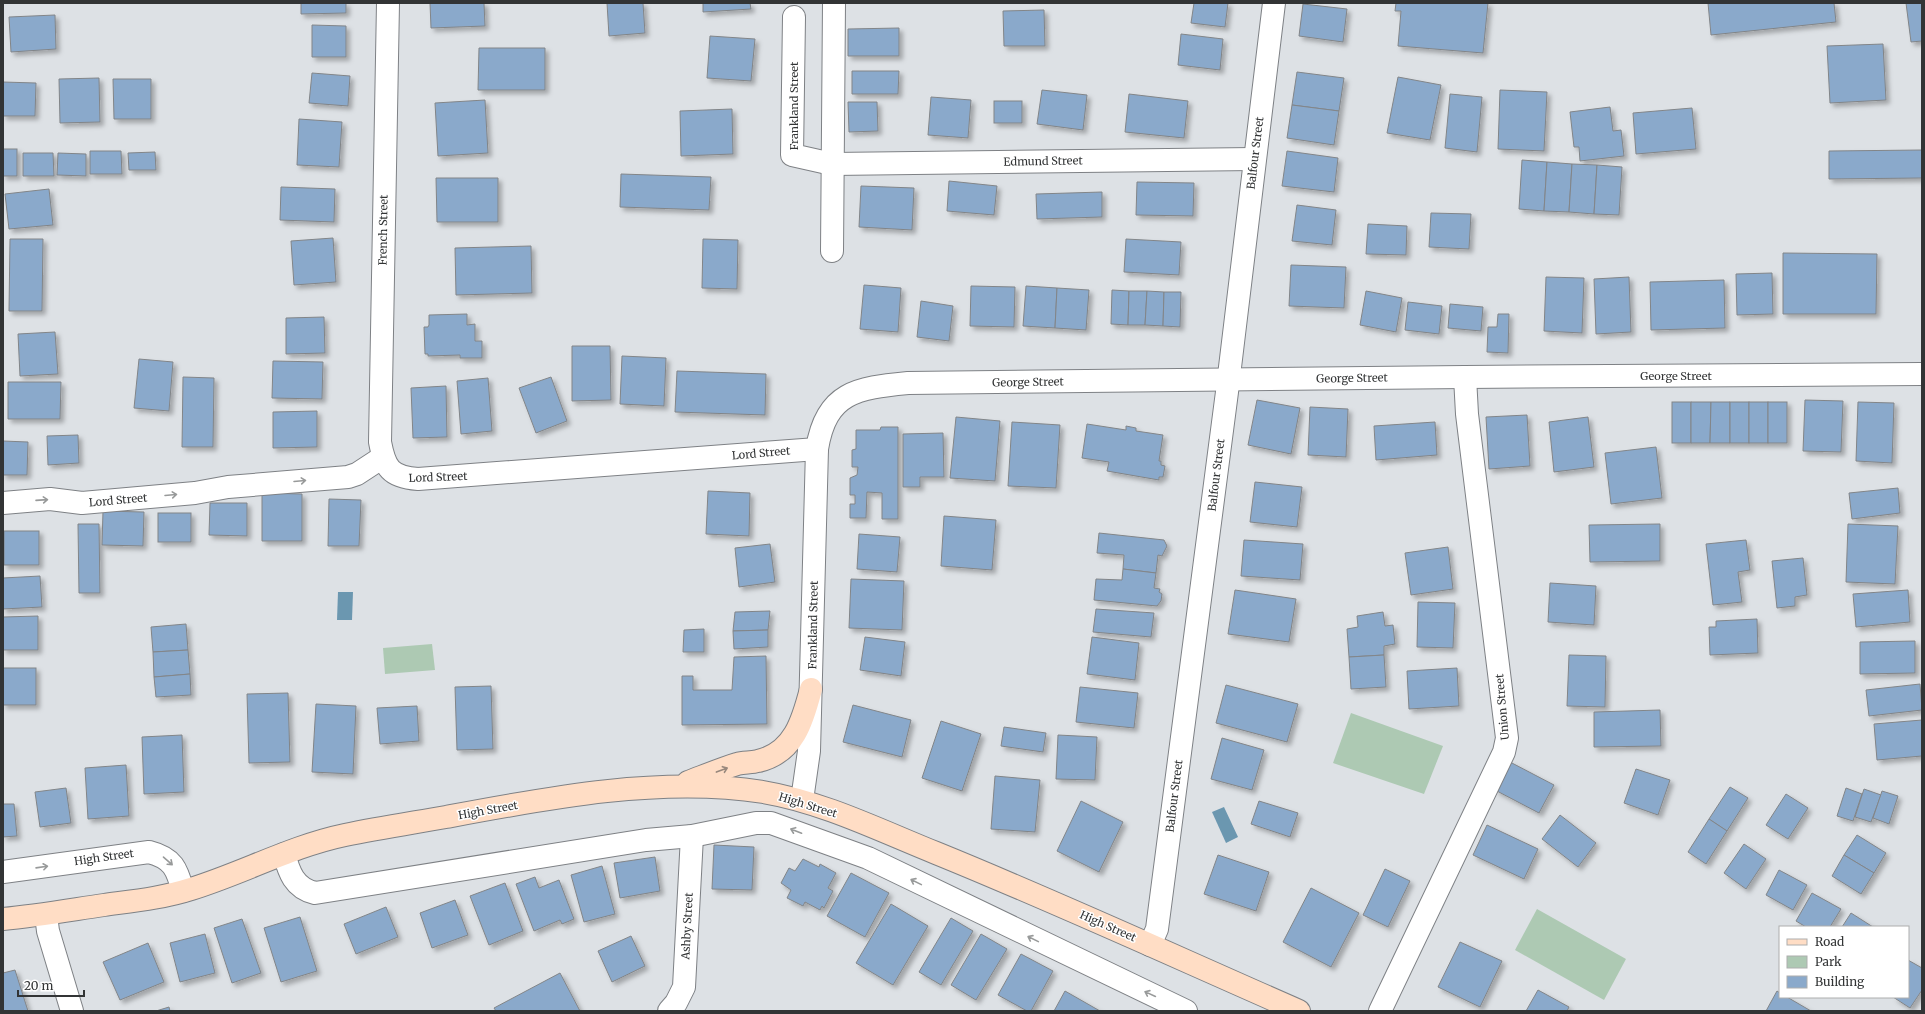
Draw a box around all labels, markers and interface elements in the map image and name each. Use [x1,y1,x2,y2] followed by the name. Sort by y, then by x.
[787,61,801,150] street label: Frankland Street
[1244,115,1266,190] street label: Balfour Street
[1003,153,1083,169] street label: Edmund Street
[375,194,391,266] street label: French Street
[1640,369,1713,383] street label: George Street
[1316,370,1389,386] street label: George Street
[992,374,1065,390] street label: George Street
[1205,437,1227,512] street label: Balfour Street
[731,443,792,463] street label: Lord Street
[408,469,468,485] street label: Lord Street
[293,478,306,485] one-way arrow
[88,490,149,510] street label: Lord Street
[164,492,177,499] one-way arrow
[35,496,48,503] one-way arrow
[805,580,821,669] street label: Frankland Street
[1492,673,1512,741] street label: Union Street
[1163,758,1185,833] street label: Balfour Street
[715,766,728,773] one-way arrow
[777,790,839,821] street label: High Street
[457,798,519,822] street label: High Street
[791,827,803,835] one-way arrow
[73,846,135,868] street label: High Street
[163,856,173,865] one-way arrow
[35,862,48,870] one-way arrow
[910,878,922,885] one-way arrow
[678,891,696,961] street label: Ashby Street
[1078,907,1139,945] street label: High Street
[1779,926,1909,998] legend
[1027,934,1039,942] one-way arrow
[1815,934,1844,949] text: Road
[1815,954,1842,969] text: Park
[18,972,84,998] scale bar
[1815,974,1865,989] text: Building
[24,978,53,993] text: 20 m
[1145,990,1157,997] one-way arrow

